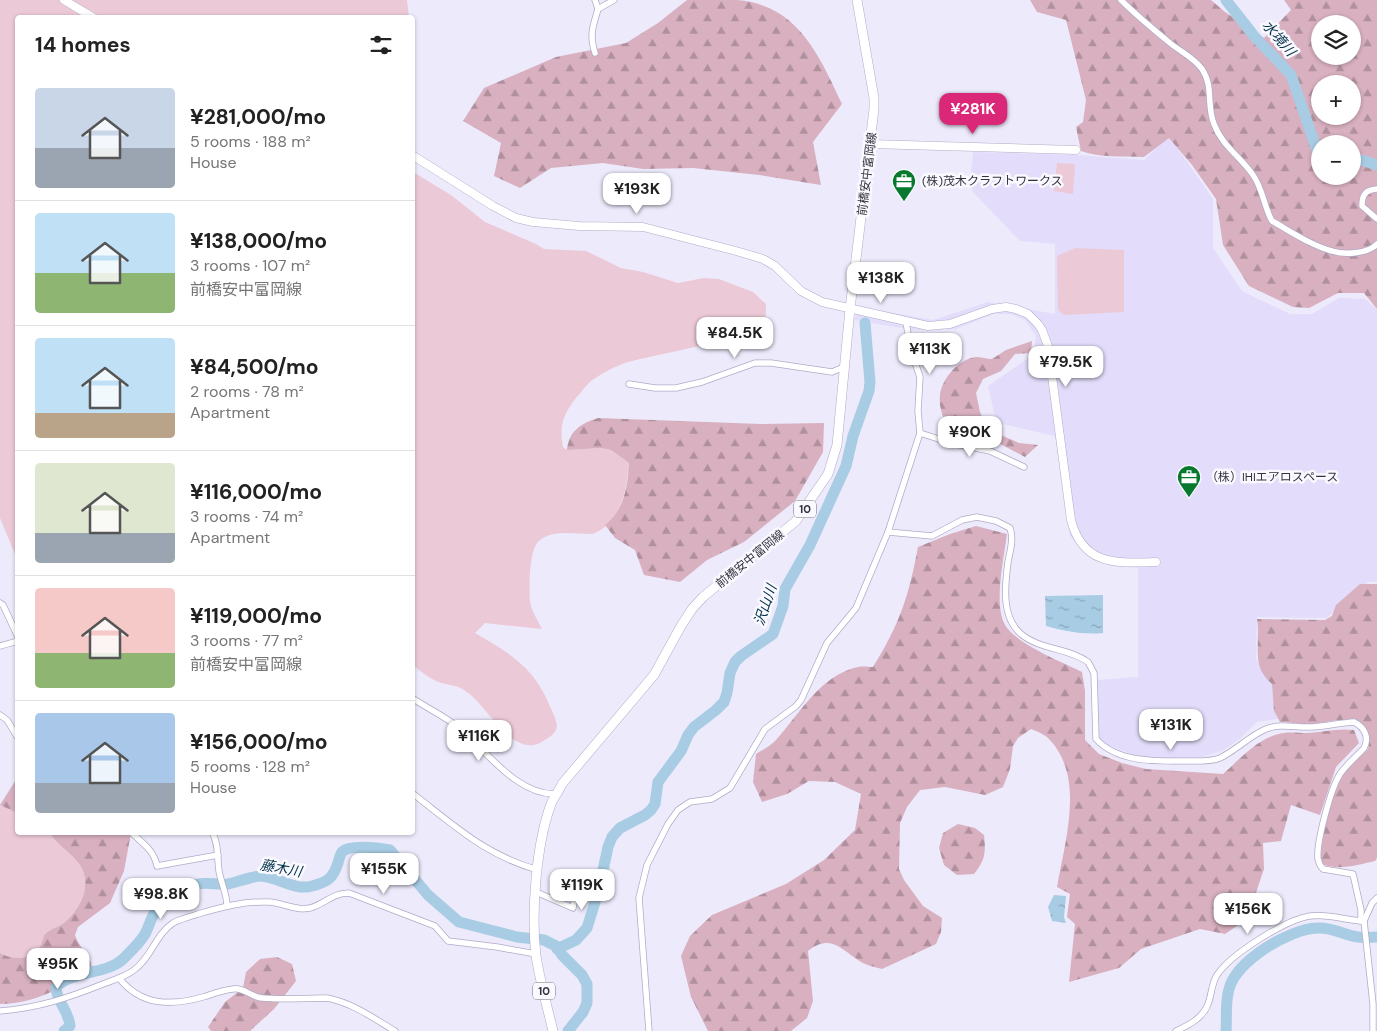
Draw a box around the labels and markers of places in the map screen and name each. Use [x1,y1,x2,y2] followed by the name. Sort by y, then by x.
[938,92,1008,135] pin: ¥281K
[891,168,917,202] office icon: (株)茂木クラフトワークス
[602,172,672,215] pin: ¥193K
[922,173,1063,189] place label: (株)茂木クラフトワークス
[846,262,916,304] pin: ¥138K
[694,316,776,359] pin: ¥84.5K
[895,332,965,375] pin: ¥113K
[1025,346,1107,388] pin: ¥79.5K
[940,416,1000,458] pin: ¥90K
[1176,464,1202,498] office icon: （株）IHIエアロスペース
[1206,469,1338,485] place label: （株）IHIエアロスペース
[1136,708,1206,751] pin: ¥131K
[444,720,514,762] pin: ¥116K
[349,852,419,895] pin: ¥155K
[547,868,617,911] pin: ¥119K
[120,878,202,920] pin: ¥98.8K
[1213,892,1283,935] pin: ¥156K
[28,948,88,990] pin: ¥95K

